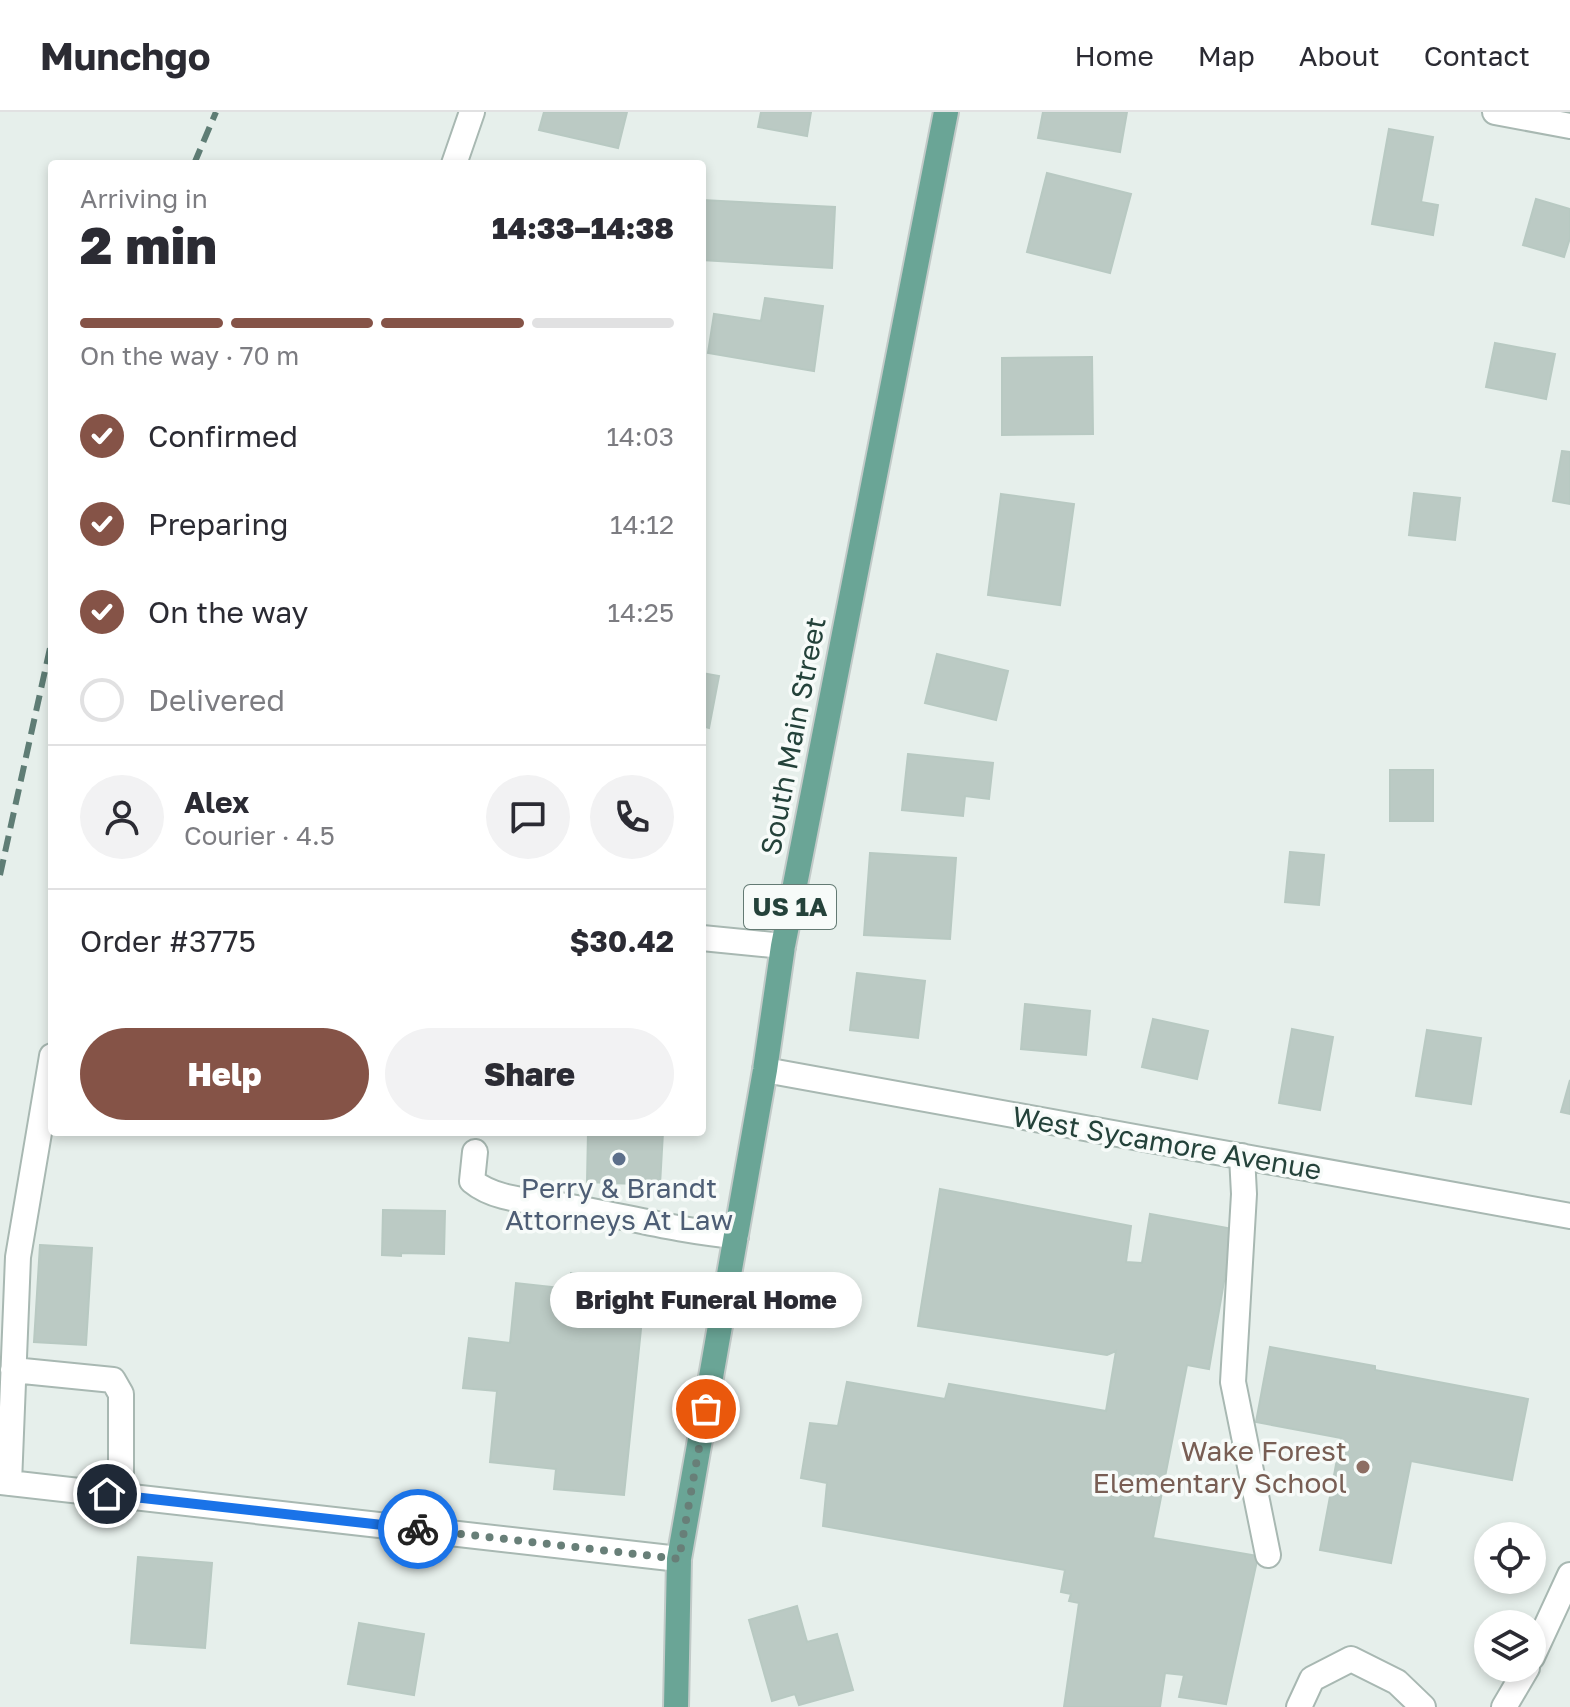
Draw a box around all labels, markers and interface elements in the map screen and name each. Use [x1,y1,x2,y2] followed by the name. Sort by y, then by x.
[40,33,210,78] text: Munchgo
[1075,39,1154,72] text: Home
[1198,39,1255,72] text: Map
[1299,39,1380,72] text: About
[1424,39,1530,72] text: Contact
[80,183,208,214] text: Arriving in
[492,210,674,246] text: 14:33–14:38
[80,213,217,275] text: 2 min
[80,340,299,371] text: On the way · 70 m
[80,414,124,458] icon: check
[148,418,298,454] text: Confirmed
[606,421,674,452] text: 14:03
[80,502,124,546] icon: check
[148,506,289,542] text: Preparing
[610,509,674,540] text: 14:12
[80,590,124,634] icon: check
[148,594,308,630] text: On the way
[608,597,674,628] text: 14:25
[753,614,832,858] street label: South Main Street
[148,682,285,718] text: Delivered
[80,775,164,859] button: person
[486,775,570,859] button: chat
[590,775,674,859] button: phone
[184,784,249,820] text: Alex
[184,820,335,851] text: Courier · 4.5
[744,885,836,929] road number: US 1A
[80,923,256,959] text: Order #3775
[569,923,674,959] text: $30.42
[80,1028,369,1120] button: Help
[385,1028,674,1120] button: Share
[1010,1099,1324,1186] street label: West Sycamore Avenue
[610,1150,628,1168] marker: Perry & Brandt Attorneys At Law
[505,1171,733,1236] place label: Perry & Brandt Attorneys At Law
[550,1273,862,1329] callout: Bright Funeral Home
[575,1284,837,1315] text: Bright Funeral Home
[672,1375,740,1443] pin
[684,1387,728,1431] icon: bag
[1093,1434,1347,1499] place label: Wake Forest Elementary School
[1354,1458,1372,1476] marker: Wake Forest Elementary School
[73,1460,141,1528] pin
[85,1472,129,1516] icon: home
[378,1489,458,1569] courier
[396,1507,440,1551] icon: bike
[1474,1522,1546,1682] map controls
[1474,1522,1546,1594] button: locate
[1474,1610,1546,1682] button: layers

